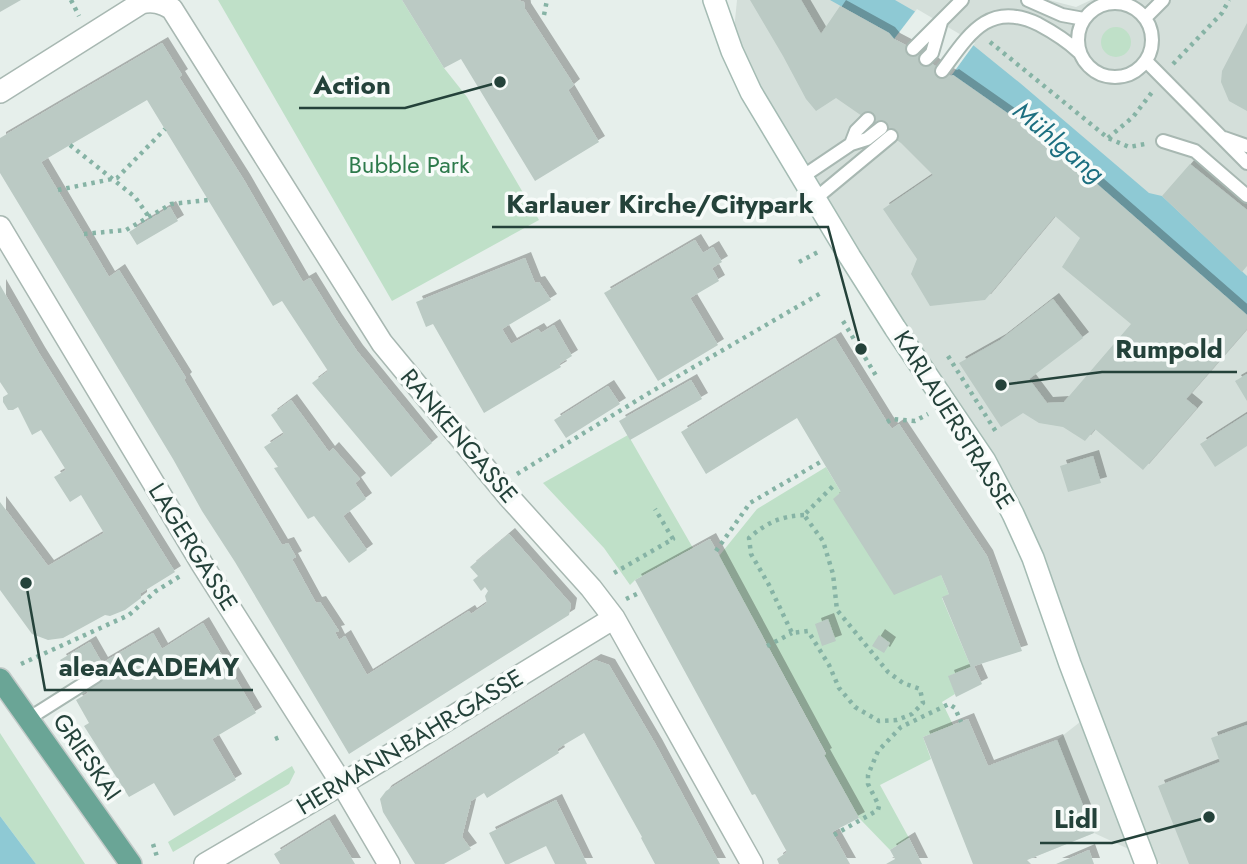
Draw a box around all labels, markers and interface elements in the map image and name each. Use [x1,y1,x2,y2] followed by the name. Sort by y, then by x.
[299,61,405,108] callout: Action
[312,66,391,104] text: Action
[1005,92,1113,192] water label: Mühlgang
[348,147,470,182] park label: Bubble Park
[492,180,828,227] callout: Karlauer Kirche/Citypark
[506,185,814,223] text: Karlauer Kirche/Citypark
[885,324,1024,516] street label: KARLAUERSTRASSE
[1102,325,1237,372] callout: Rumpold
[1115,330,1223,368] text: Rumpold
[392,361,526,511] street label: RANKENGASSE
[140,476,247,618] street label: LAGERGASSE
[45,643,253,690] callout: aleaACADEMY
[59,648,240,686] text: aleaACADEMY
[290,660,530,823] street label: HERMANN-BAHR-GASSE
[45,706,130,808] street label: GRIESKAI
[1040,796,1112,843] callout: Lidl
[1054,800,1098,838] text: Lidl

